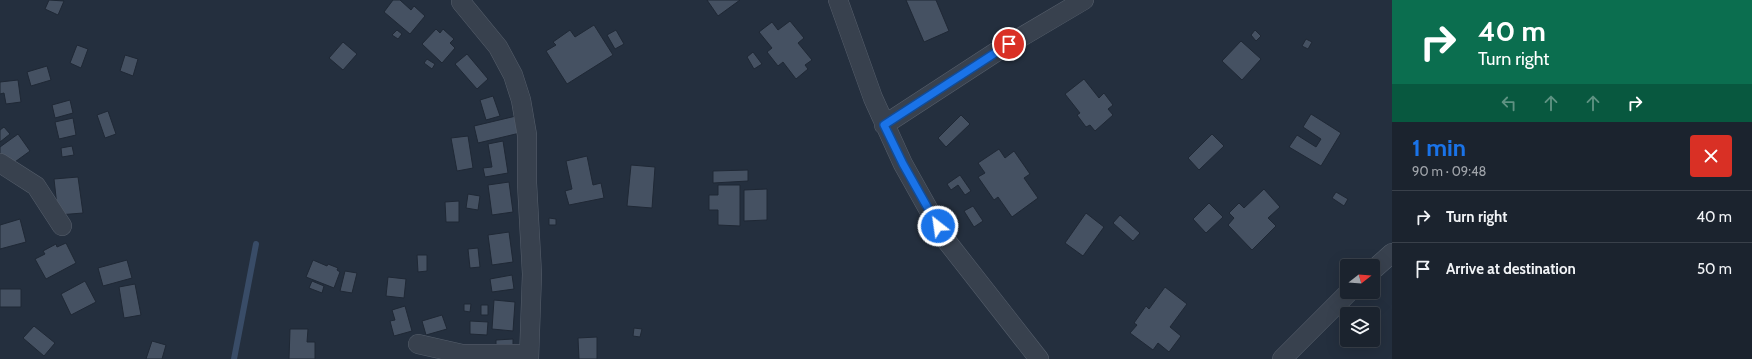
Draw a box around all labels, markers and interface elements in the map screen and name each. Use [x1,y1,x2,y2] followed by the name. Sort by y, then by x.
[1478,14,1546,48] text: 40 m
[1412,16,1464,68] icon: right
[992,27,1026,61] pin
[998,33,1020,55] icon: arrive
[1478,48,1549,70] text: Turn right
[1498,92,1520,114] icon: left
[1540,92,1562,114] icon: ahead
[1582,92,1604,114] icon: ahead
[1624,92,1646,114] icon: right
[1412,133,1466,162] text: 1 min
[1690,135,1732,177] button: close
[1412,163,1486,179] text: 90 m · 09:48
[917,205,959,247] position arrow
[1412,206,1434,228] icon: right
[1446,208,1507,226] text: Turn right
[1696,208,1732,226] text: 40 m
[1412,258,1434,280] icon: arrive
[1340,259,1380,299] north arrow
[1340,259,1380,347] map controls
[1446,260,1576,278] text: Arrive at destination
[1697,260,1732,278] text: 50 m
[1340,307,1380,347] button: layers

